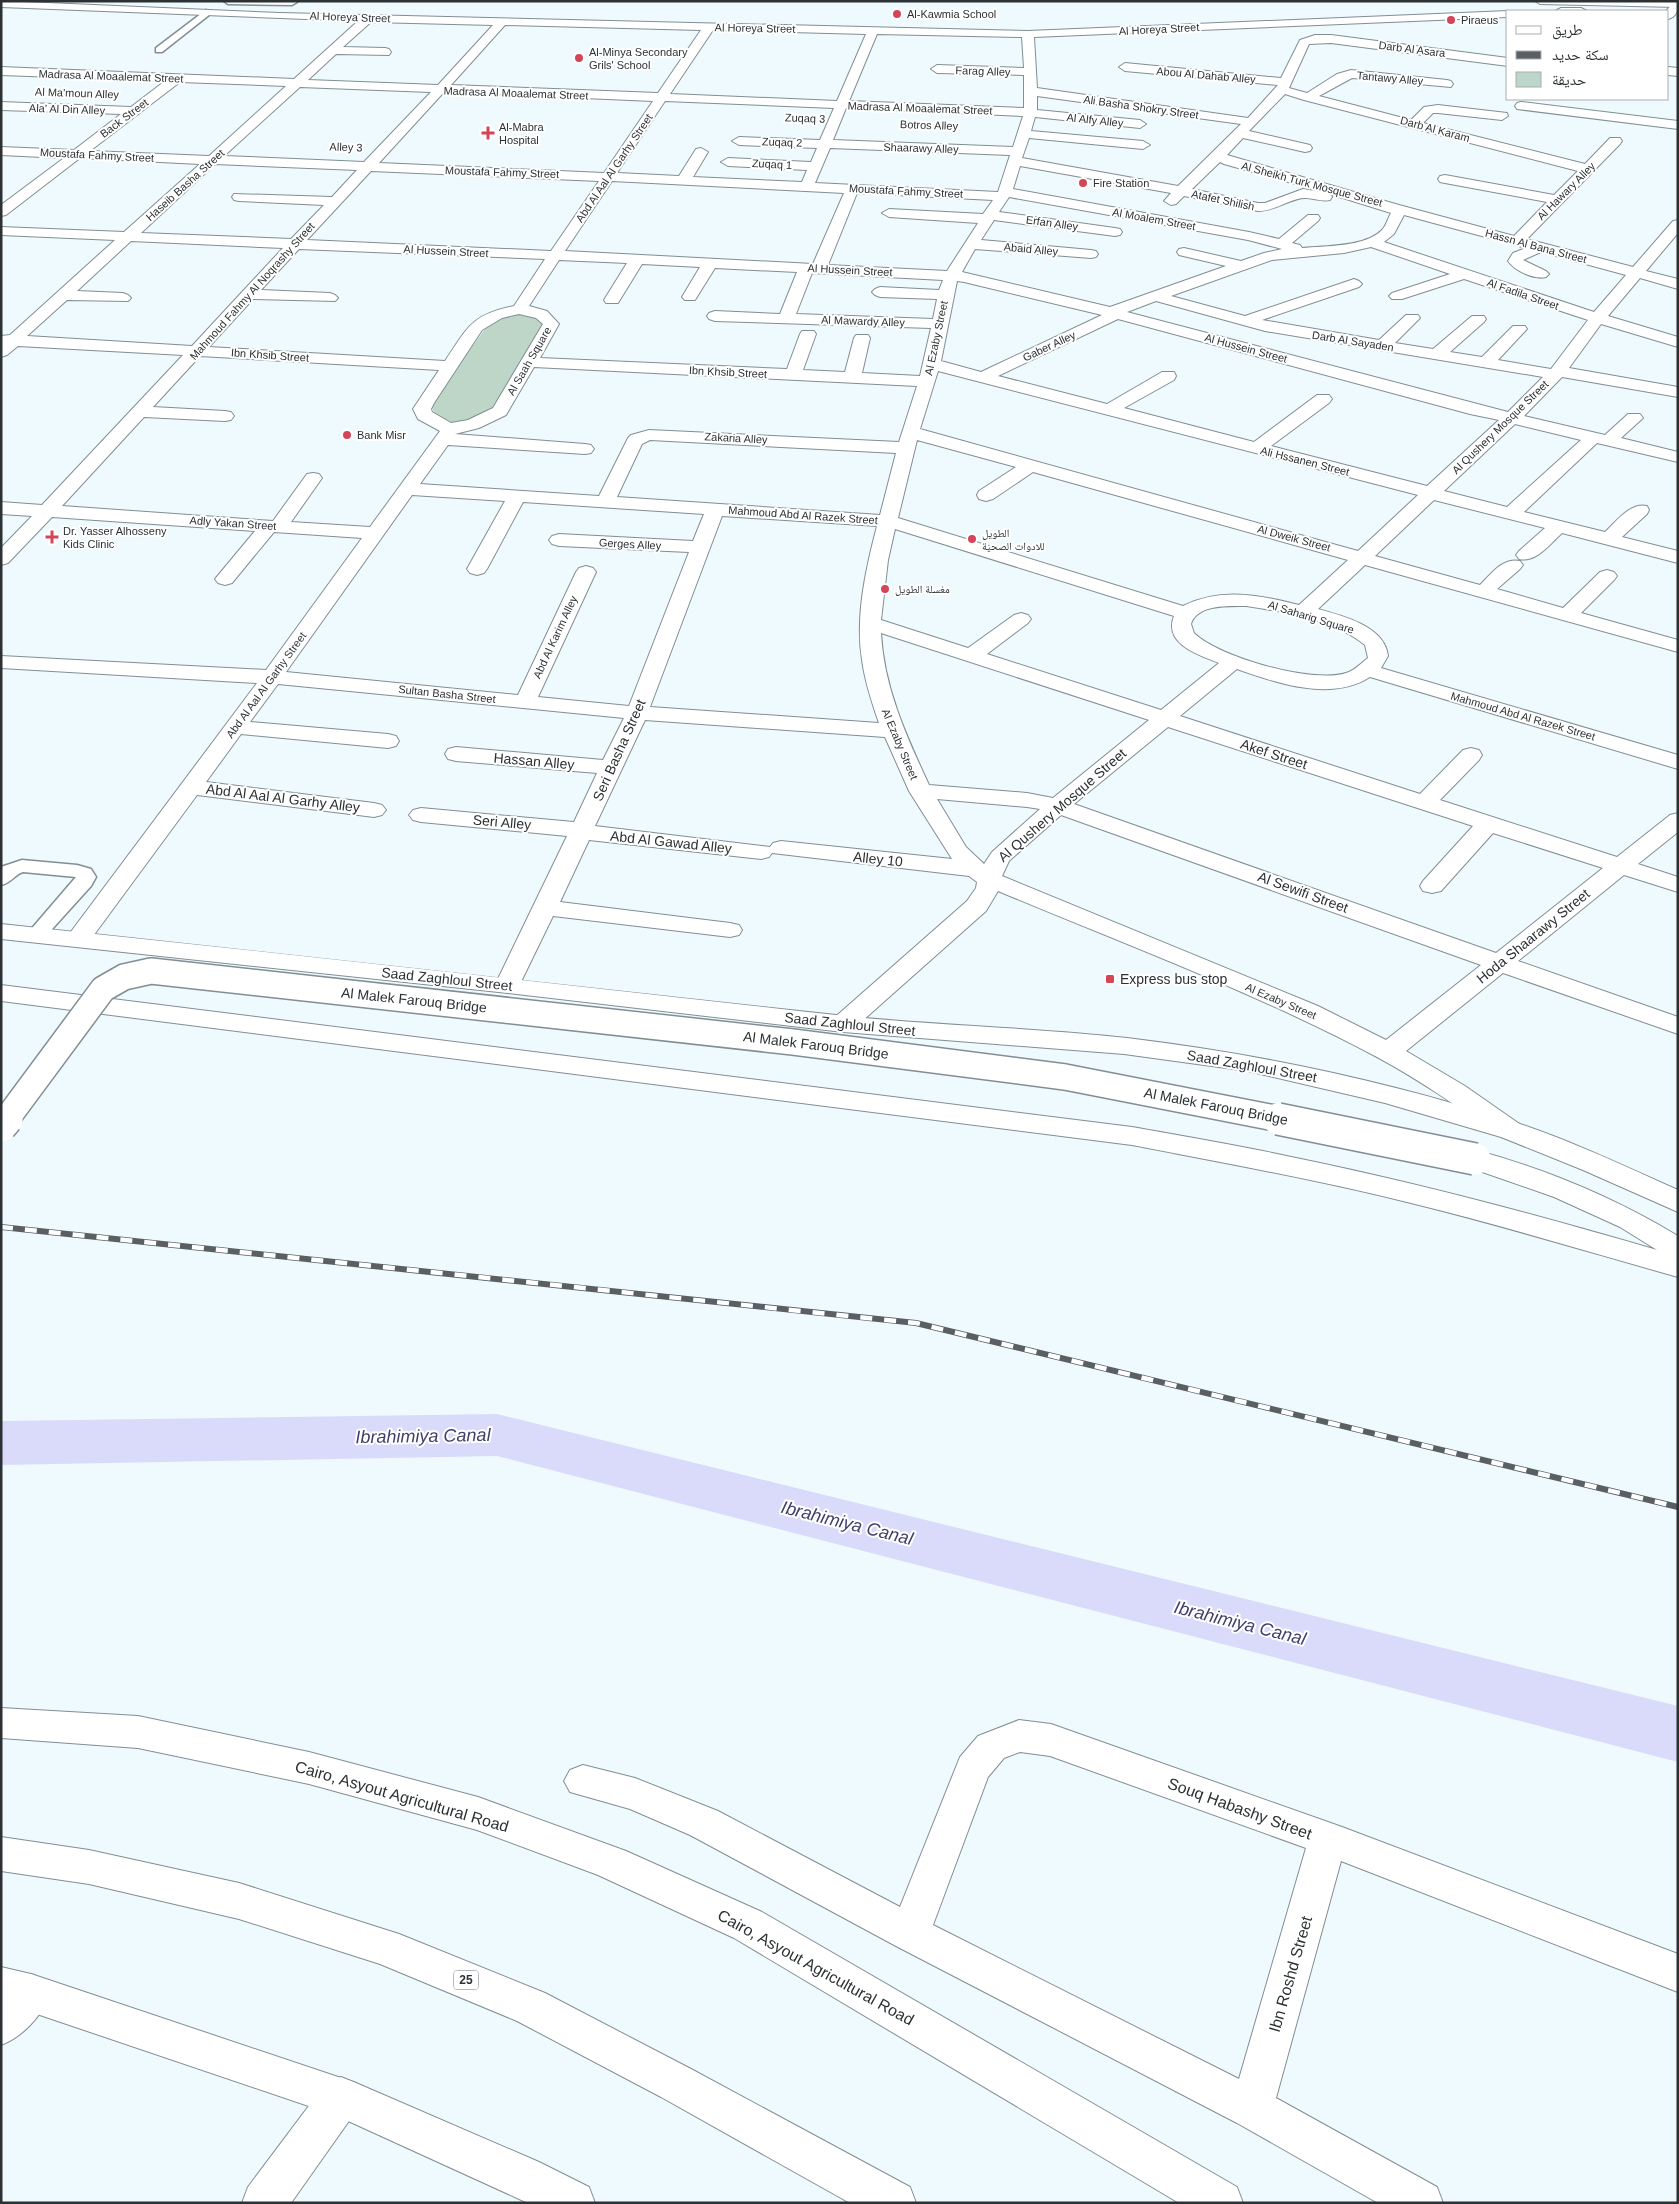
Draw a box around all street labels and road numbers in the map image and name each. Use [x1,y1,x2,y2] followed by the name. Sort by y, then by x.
[309,10,391,24] street label: Al Horeya Street
[715,21,795,35] street label: Al Horeya Street
[1118,21,1200,37] street label: Al Horeya Street
[1378,39,1447,59] street label: Darb Al Asara
[955,64,1011,78] street label: Farag Alley
[1156,65,1257,85] street label: Abou Al Dahab Alley
[38,67,184,85] street label: Madrasa Al Moaalemat Street
[1356,69,1424,87] street label: Tantawy Alley
[443,84,589,102] street label: Madrasa Al Moaalemat Street
[35,86,120,100] street label: Al Ma'moun Alley
[1083,93,1199,121] street label: Ali Basha Shokry Street
[98,96,150,140] street label: Back Street
[847,99,993,117] street label: Madrasa Al Moaalemat Street
[29,102,106,116] street label: Ala' Al Din Alley
[785,111,825,125] street label: Zuqaq 3
[1066,111,1124,129] street label: Al Alfy Alley
[573,112,655,224] street label: Abd Al Aal Al Garhy Street
[1399,114,1471,144] street label: Darb Al Karam
[900,118,959,132] street label: Botros Alley
[762,135,802,149] street label: Zuqaq 2
[329,140,363,154] street label: Alley 3
[883,141,959,155] street label: Shaarawy Alley
[40,146,154,164] street label: Moustafa Fahmy Street
[143,147,227,223] street label: Haseib Basha Street
[752,157,792,171] street label: Zuqaq 1
[1240,159,1384,209] street label: Al Sheikh Turk Mosque Street
[1535,159,1598,222] street label: Al Hawary Alley
[445,164,559,180] street label: Moustafa Fahmy Street
[849,182,963,200] street label: Moustafa Fahmy Street
[1190,187,1256,213] street label: Atafet Shilish
[1111,206,1197,232] street label: Al Moalem Street
[1025,213,1079,233] street label: Erfan Alley
[187,220,317,362] street label: Mahmoud Fahmy Al Noqrashy Street
[1484,227,1588,265] street label: Hassn Al Bana Street
[1003,241,1059,257] street label: Abaid Alley
[403,243,489,259] street label: Al Hussein Street
[807,262,893,278] street label: Al Hussein Street
[1485,276,1561,312] street label: Al Fadila Street
[922,300,950,376] street label: Al Ezaby Street
[821,314,906,328] street label: Al Mawardy Alley
[505,325,553,397] street label: Al Saah Square
[1021,328,1078,363] street label: Gaber Alley
[1311,329,1395,353] street label: Darb Al Sayaden
[1203,331,1289,365] street label: Al Hussein Street
[231,346,309,364] street label: Ibn Khsib Street
[689,364,767,380] street label: Ibn Khsib Street
[1449,378,1551,476] street label: Al Qushery Mosque Street
[704,430,768,446] street label: Zakaria Alley
[1259,444,1351,478] street label: Ali Hssanen Street
[728,504,878,526] street label: Mahmoud Abd Al Razek Street
[189,514,277,532] street label: Adly Yakan Street
[1256,522,1332,554] street label: Al Dweik Street
[599,536,662,552] street label: Gerges Alley
[531,593,580,680] street label: Abd Al Karim Alley
[1267,598,1355,636] street label: Al Saharig Square
[224,630,308,740] street label: Abd Al Aal Al Garhy Street
[398,683,496,705] street label: Sultan Basha Street
[1449,690,1597,742] street label: Mahmoud Abd Al Razek Street
[589,697,649,803] street label: Seri Basha Street
[880,707,920,781] street label: Al Ezaby Street
[1239,736,1310,772] street label: Akef Street
[995,745,1129,865] street label: Al Qushery Mosque Street
[493,750,575,772] street label: Hassan Alley
[205,781,361,815] street label: Abd Al Aal Al Garhy Alley
[472,811,532,833] street label: Seri Alley
[609,828,733,856] street label: Abd Al Gawad Alley
[852,848,904,870] street label: Alley 10
[1256,868,1350,916] street label: Al Sewifi Street
[1473,885,1593,987] street label: Hoda Shaarawy Street
[381,964,513,994] street label: Saad Zaghloul Street
[1244,981,1318,1021] street label: Al Ezaby Street
[340,984,488,1016] street label: Al Malek Farouq Bridge
[784,1009,916,1039] street label: Saad Zaghloul Street
[742,1028,890,1062] street label: Al Malek Farouq Bridge
[1186,1047,1318,1085] street label: Saad Zaghloul Street
[1143,1084,1290,1128] street label: Al Malek Farouq Bridge
[293,1758,511,1835] street label: Cairo, Asyout Agricultural Road
[1165,1774,1315,1843] street label: Souq Habashy Street
[715,1906,917,2029] street label: Cairo, Asyout Agricultural Road
[1266,1914,1315,2034] street label: Ibn Roshd Street
[454,1970,478,1990] road number: 25

